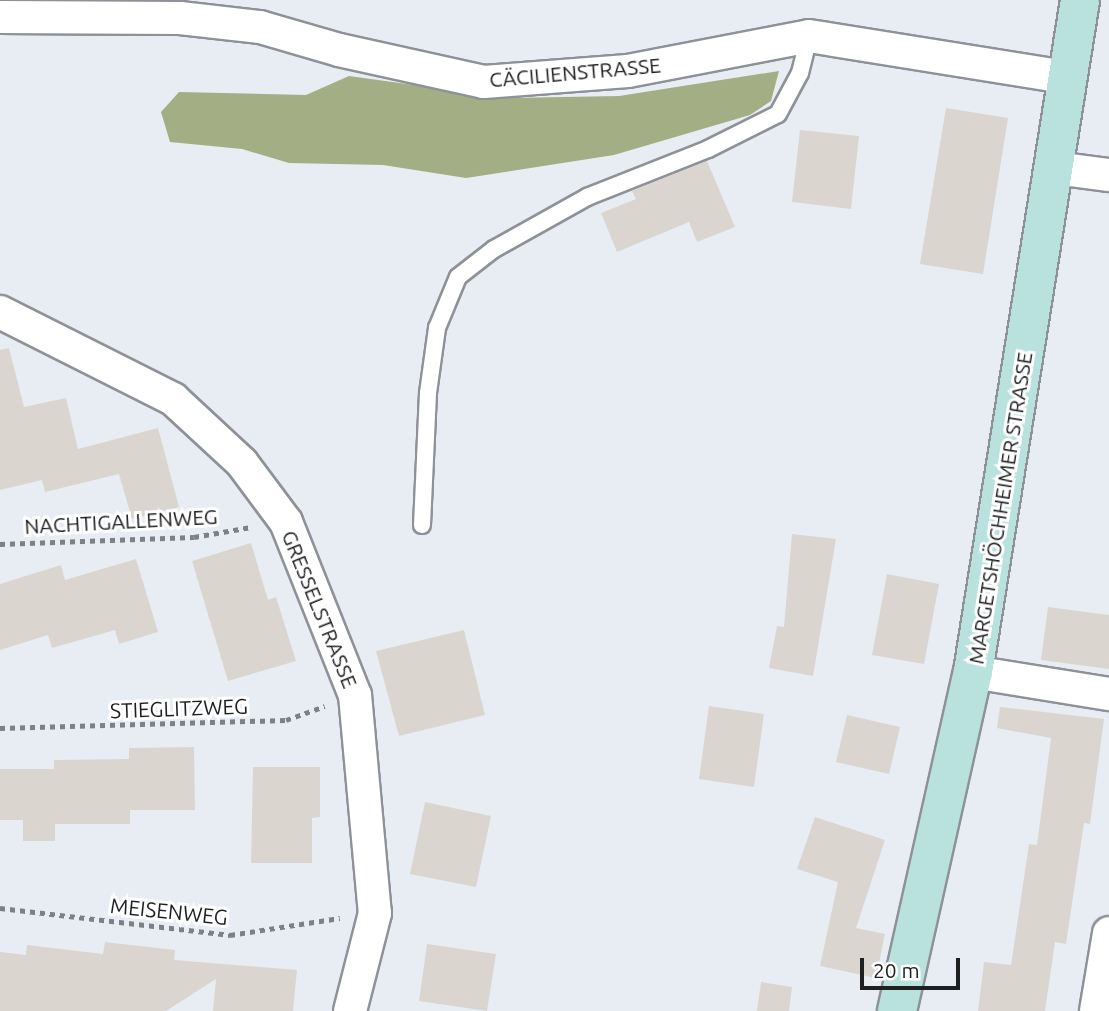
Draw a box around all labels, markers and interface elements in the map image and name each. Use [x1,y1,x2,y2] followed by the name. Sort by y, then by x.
[488,52,662,92] street label: CÄCILIENSTRASSE
[963,350,1037,666] street label: MARGETSHÖCHHEIMER STRASSE
[24,503,218,539] street label: NACHTIGALLENWEG
[277,527,363,691] street label: GRESSELSTRASSE
[110,693,248,723] street label: STIEGLITZWEG
[109,892,229,930] street label: MEISENWEG
[864,944,964,988] scale bar
[873,958,920,982] text: 20 m

